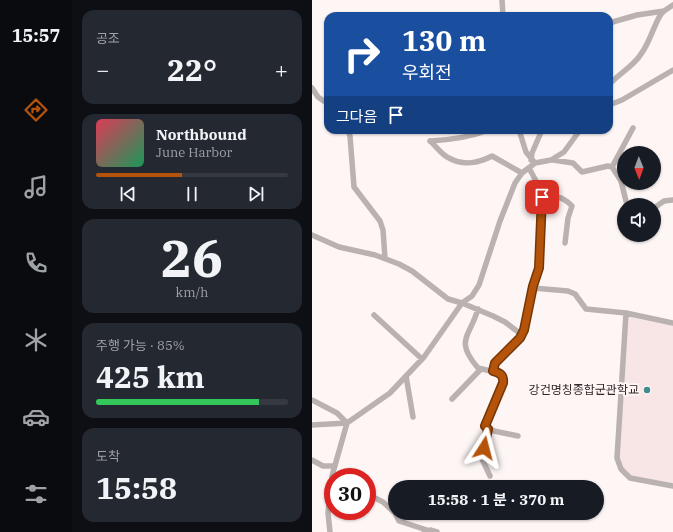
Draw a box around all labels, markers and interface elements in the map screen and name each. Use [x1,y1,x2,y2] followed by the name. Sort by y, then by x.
[402,22,486,59] text: 130 m
[12,24,60,47] text: 15:57
[336,28,388,80] icon: right
[96,30,120,47] text: 공조
[167,50,217,89] text: 22°
[96,55,109,84] text: −
[275,55,288,84] text: +
[402,61,452,84] text: 우회전
[22,96,50,124] icon: directions
[385,104,407,126] icon: arrive
[336,107,377,126] text: 그다음
[156,125,247,144] text: Northbound
[156,144,232,161] text: June Harbor
[617,146,661,190] north arrow
[617,146,661,242] map controls
[22,173,50,201] icon: music
[525,180,559,214] pin
[117,183,139,205] icon: previous
[181,183,203,205] icon: pause
[245,183,267,205] icon: next
[531,186,553,208] icon: arrive
[617,198,661,242] button: sound
[161,224,223,291] text: 26
[22,249,50,277] icon: phone
[176,284,208,301] text: km/h
[22,326,50,354] icon: climate
[96,337,185,354] text: 주행 가능 · 85%
[96,357,205,396] text: 425 km
[529,382,639,397] place label: 강건명칭종합군관학교
[642,385,652,395] marker: 강건명칭종합군관학교
[22,403,50,431] icon: car
[463,427,505,469] position arrow
[96,448,120,465] text: 도착
[96,468,177,507] text: 15:58
[324,468,376,520] speed limit sign: 30
[22,480,50,508] icon: filters
[428,490,564,509] text: 15:58 · 1 분 · 370 m

